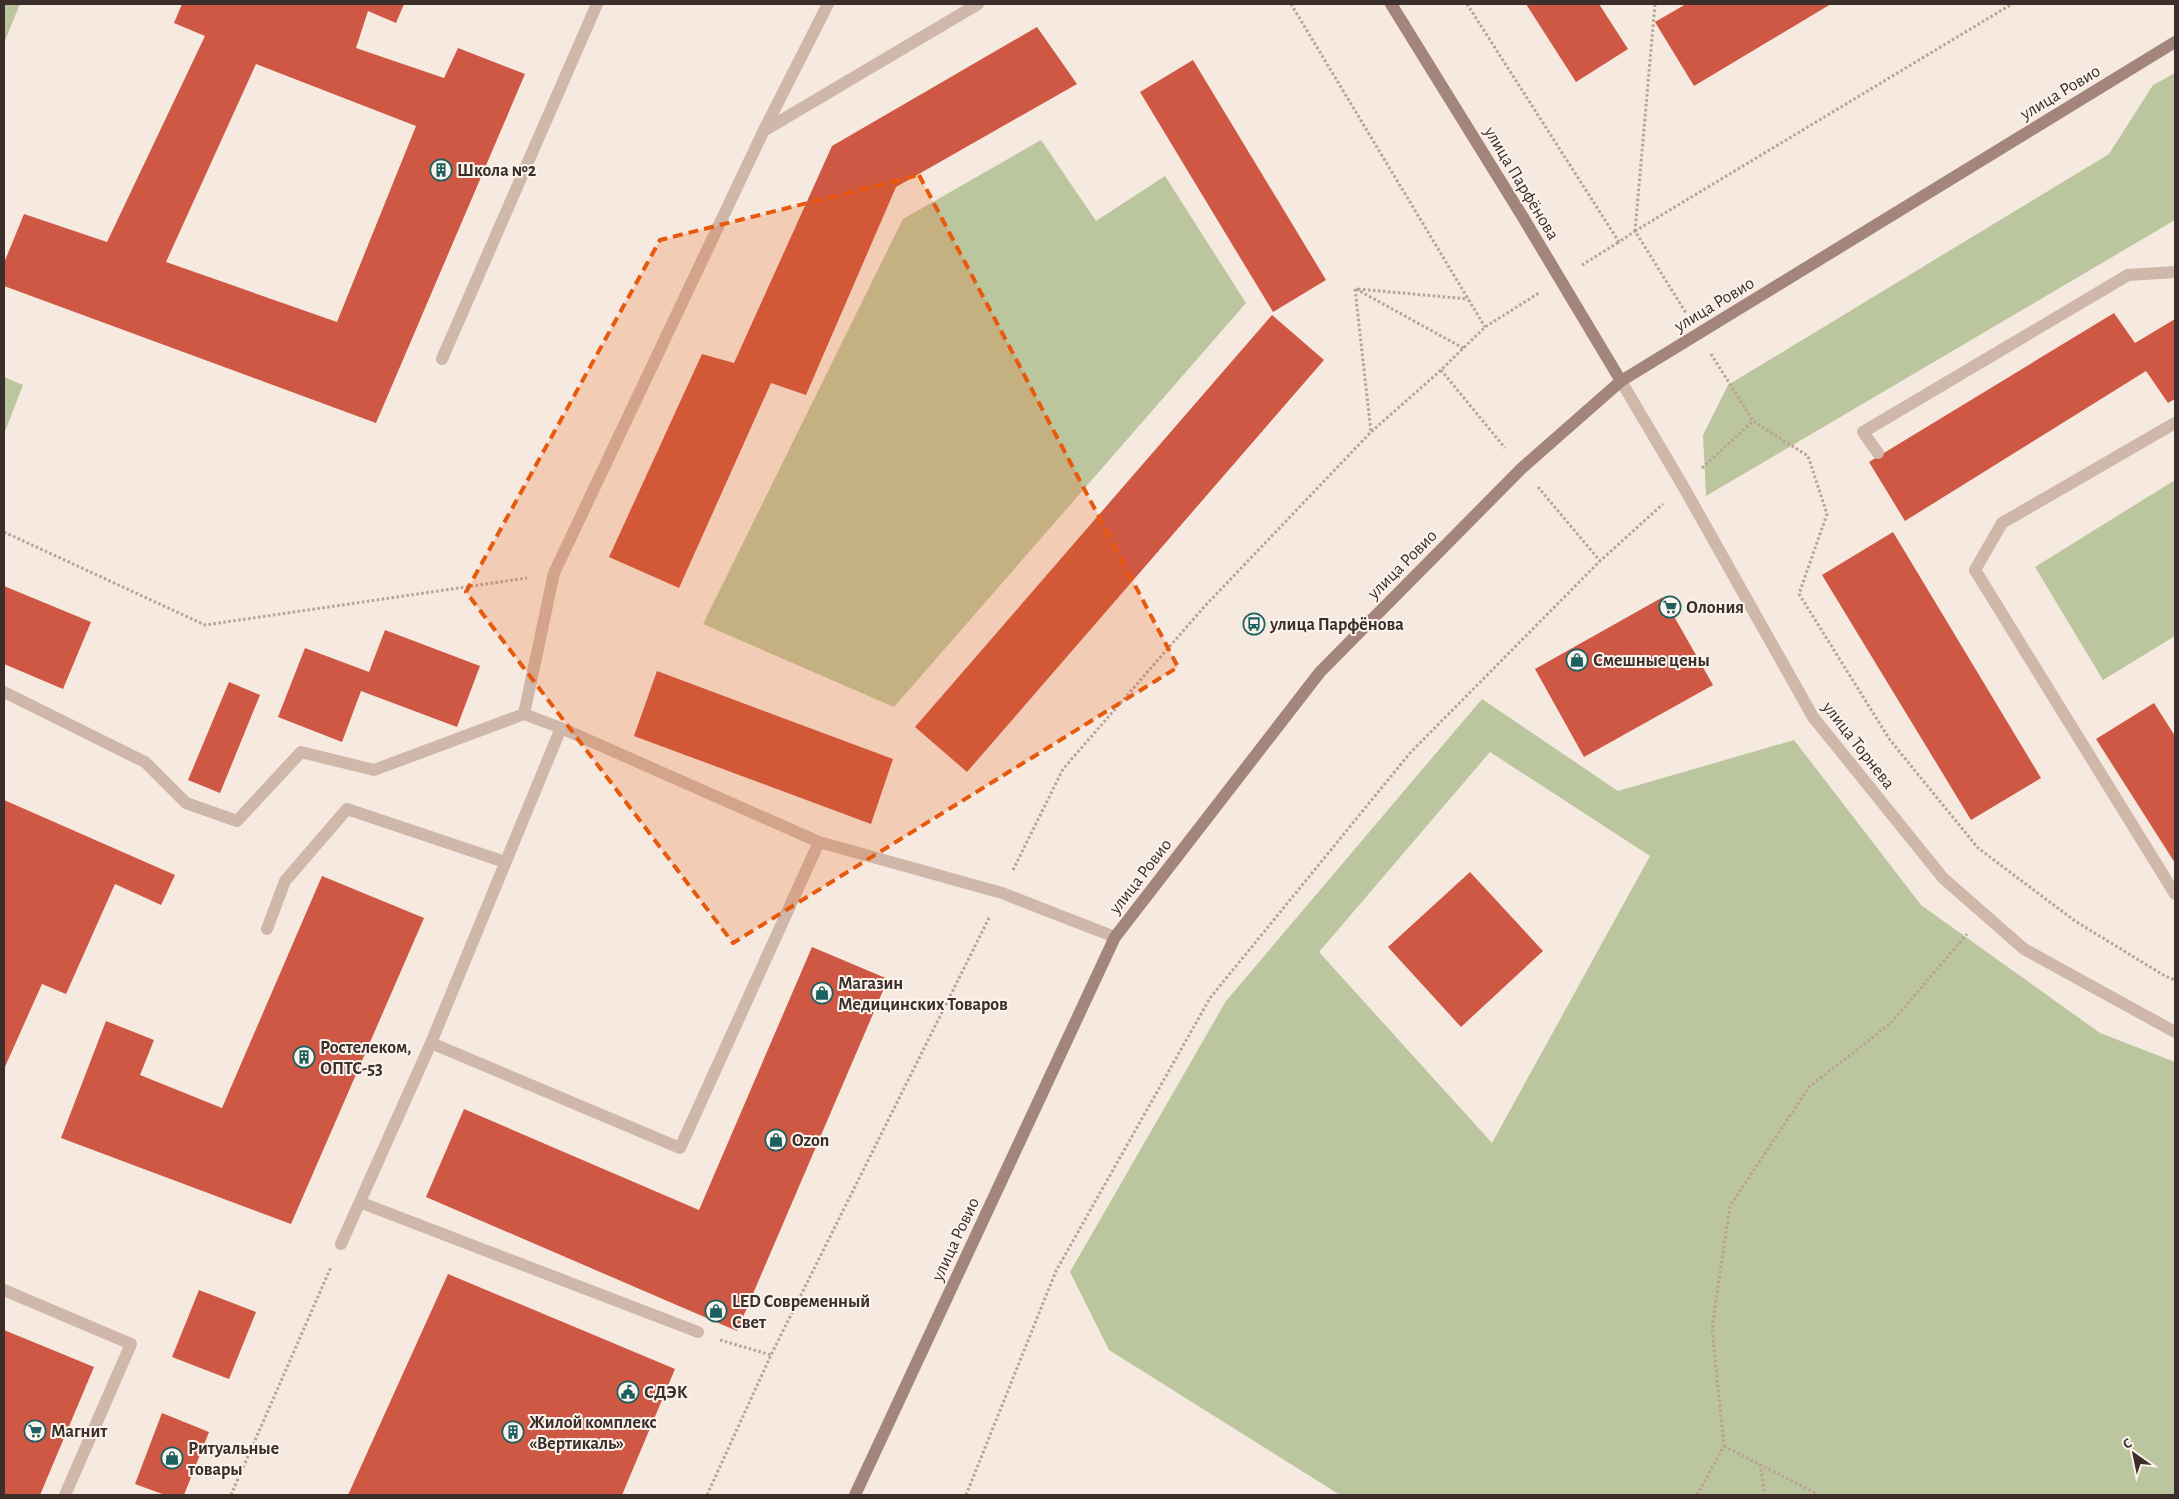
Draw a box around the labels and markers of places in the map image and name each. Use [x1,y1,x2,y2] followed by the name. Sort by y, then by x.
[429,158,453,182] building icon: Школа №2
[457,162,537,180] place label: Школа №2
[1658,595,1682,619] supermarket icon: Олония
[1686,599,1744,617] place label: Олония
[1242,612,1266,636] bus stop icon: улица Парфёнова
[1269,616,1404,634] place label: улица Парфёнова
[1565,648,1589,672] shop icon: Смешные цены
[1593,652,1710,670] place label: Смешные цены
[838,975,1008,1014] place label: Магазин Медицинских Товаров
[810,981,834,1005] shop icon: Магазин Медицинских Товаров
[320,1039,411,1078] place label: Ростелеком, ОПТС-53
[292,1045,316,1069] building icon: Ростелеком, ОПТС-53
[764,1128,788,1152] shop icon: Ozon
[792,1132,829,1150] place label: Ozon
[732,1293,870,1332] place label: LED Современный Свет
[704,1299,728,1323] shop icon: LED Современный Свет
[616,1380,640,1404] public building icon: СДЭК
[644,1384,688,1402] place label: СДЭК
[529,1414,657,1453] place label: Жилой комплекс «Вертикаль»
[23,1419,47,1443] supermarket icon: Магнит
[501,1420,525,1444] building icon: Жилой комплекс «Вертикаль»
[51,1423,108,1441] place label: Магнит
[187,1440,279,1479] place label: Ритуальные товары
[160,1446,184,1470] shop icon: Ритуальные товары

